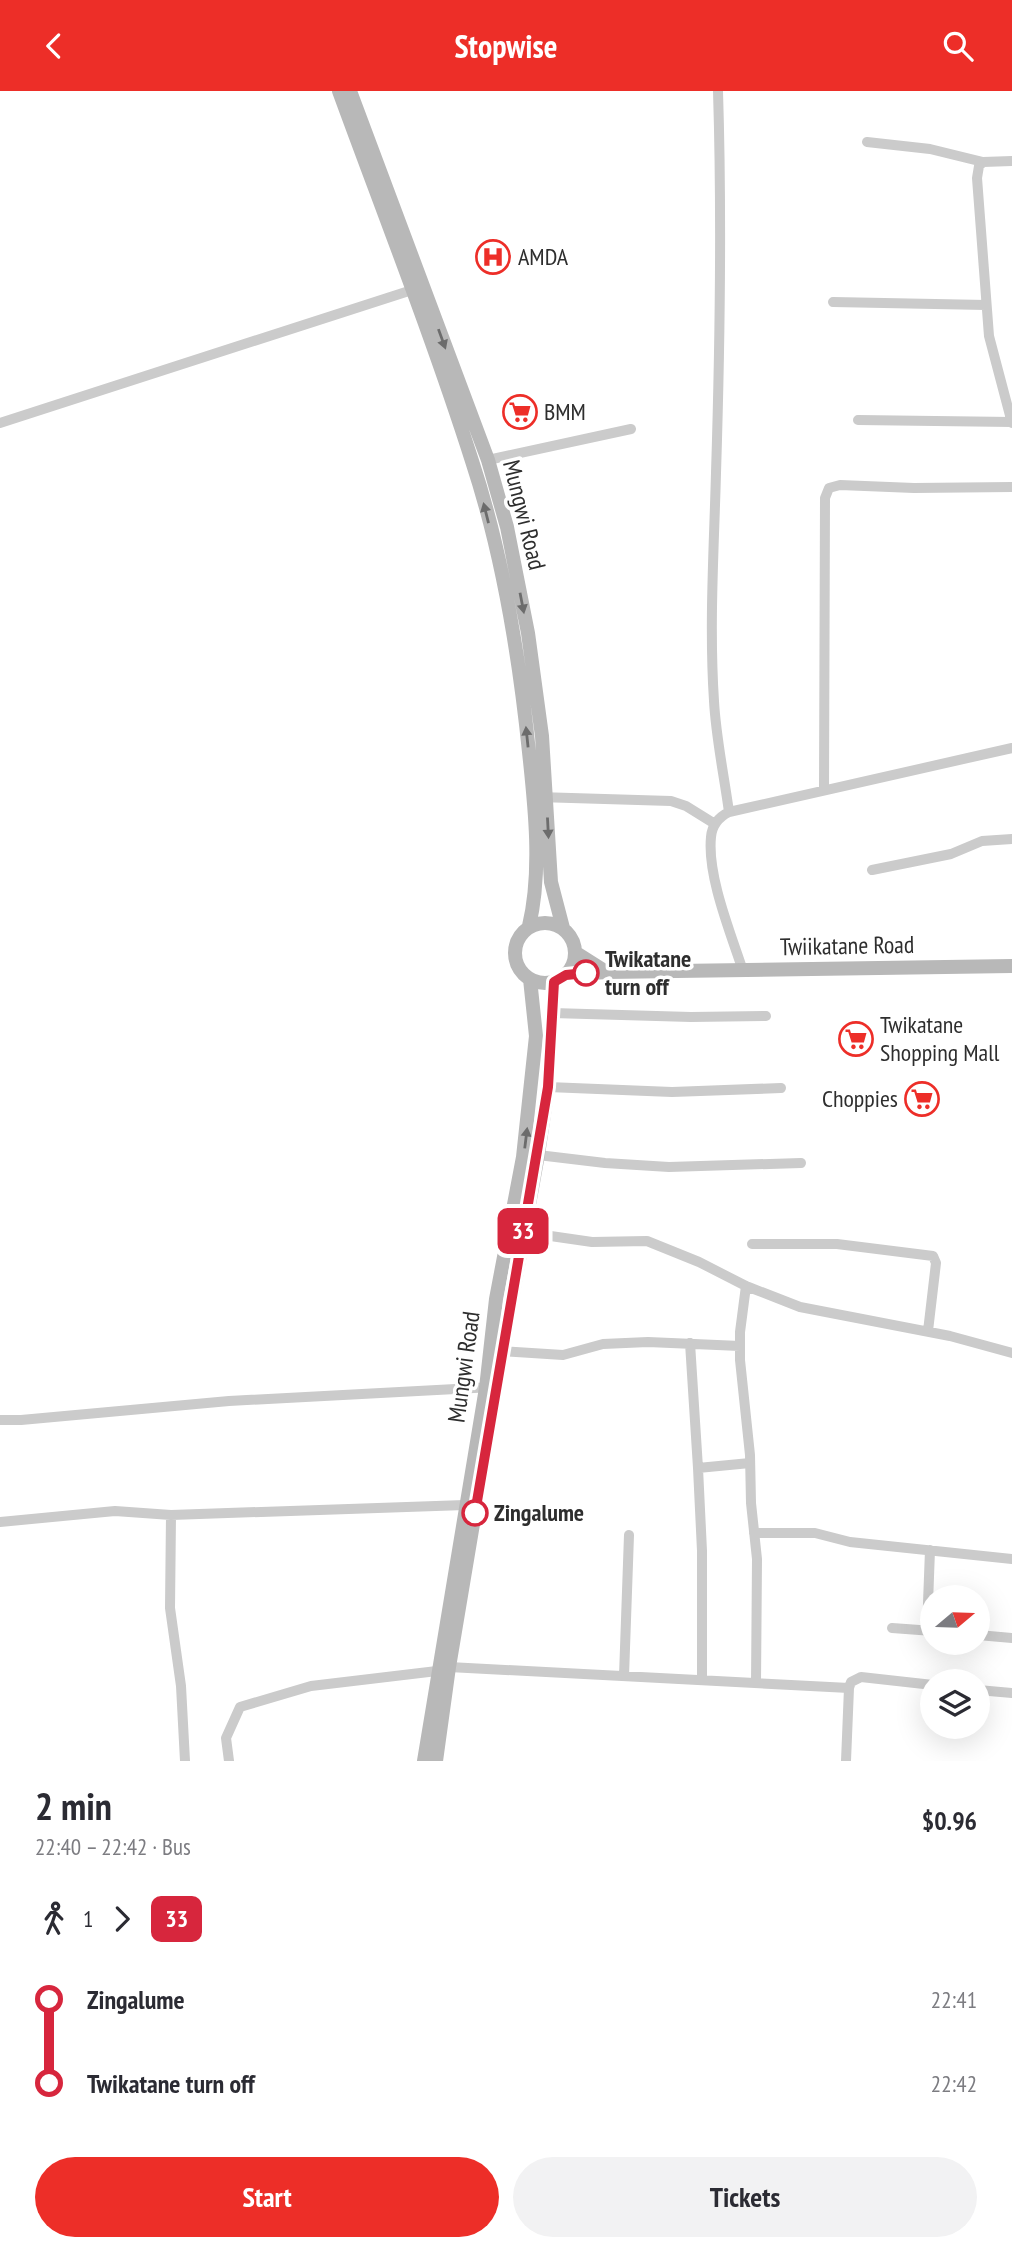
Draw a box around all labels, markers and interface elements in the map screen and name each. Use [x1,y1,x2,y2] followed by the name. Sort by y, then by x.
[455,25,557,67] text: Stopwise
[35,27,73,65] icon: back
[939,27,977,65] icon: search
[474,238,512,276] hospital icon: AMDA
[518,241,569,272] place label: AMDA
[437,328,448,349] one-way arrow
[501,393,539,431] supermarket icon: BMM
[544,396,586,427] place label: BMM
[496,457,553,573] street label: Mungwi Road
[480,502,491,524] one-way arrow
[517,592,528,614] one-way arrow
[522,725,533,747] one-way arrow
[543,818,554,840] one-way arrow
[780,929,914,962] street label: Twiikatane Road
[605,943,691,1002] place label: Twikatane turn off
[573,960,599,986] marker: Twikatane turn off
[880,1009,1000,1068] place label: Twikatane Shopping Mall
[837,1020,875,1058] supermarket icon: Twikatane Shopping Mall
[903,1080,941,1118] supermarket icon: Choppies
[822,1083,898,1114] place label: Choppies
[520,1127,531,1149] one-way arrow
[491,1208,554,1254] line badge: 33
[512,1215,534,1246] text: 33
[440,1309,487,1425] street label: Mungwi Road
[494,1497,584,1528] place label: Zingalume
[462,1500,488,1526] marker: Zingalume
[920,1585,990,1655] north arrow
[920,1585,990,1739] map controls
[920,1669,990,1739] button: layers
[35,1781,112,1830] text: 2 min
[922,1804,977,1837] text: $0.96
[35,1832,191,1861] text: 22:40 – 22:42 · Bus
[35,1900,73,1938] icon: walk
[103,1900,141,1938] icon: forward
[165,1903,188,1934] text: 33
[83,1904,93,1933] text: 1
[87,1983,185,2016] text: Zingalume
[931,1985,977,2014] text: 22:41
[87,2067,255,2100] text: Twikatane turn off
[931,2069,977,2098] text: 22:42
[35,2157,499,2237] button: Start
[513,2157,977,2237] button: Tickets

